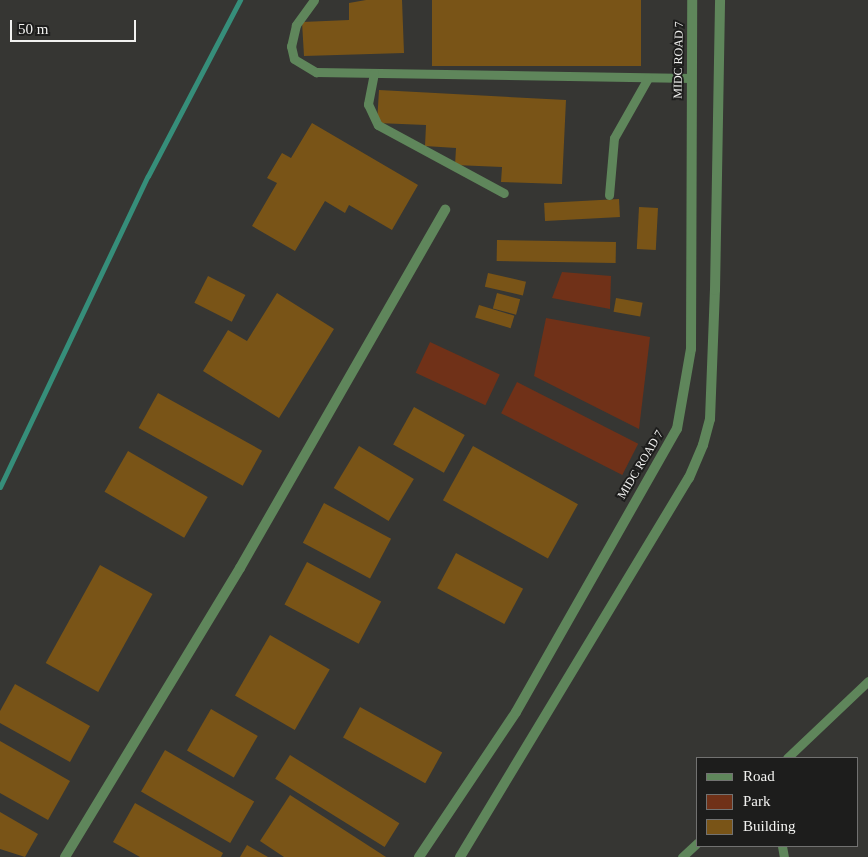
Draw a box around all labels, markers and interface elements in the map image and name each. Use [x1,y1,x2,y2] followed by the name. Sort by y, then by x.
[12,10,139,42] scale bar
[18,21,48,37] text: 50 m
[671,21,687,99] street label: MIDC ROAD 7
[615,428,667,502] street label: MIDC ROAD 7
[696,757,858,847] legend
[743,768,775,784] text: Road
[743,793,771,809] text: Park
[743,818,796,834] text: Building

